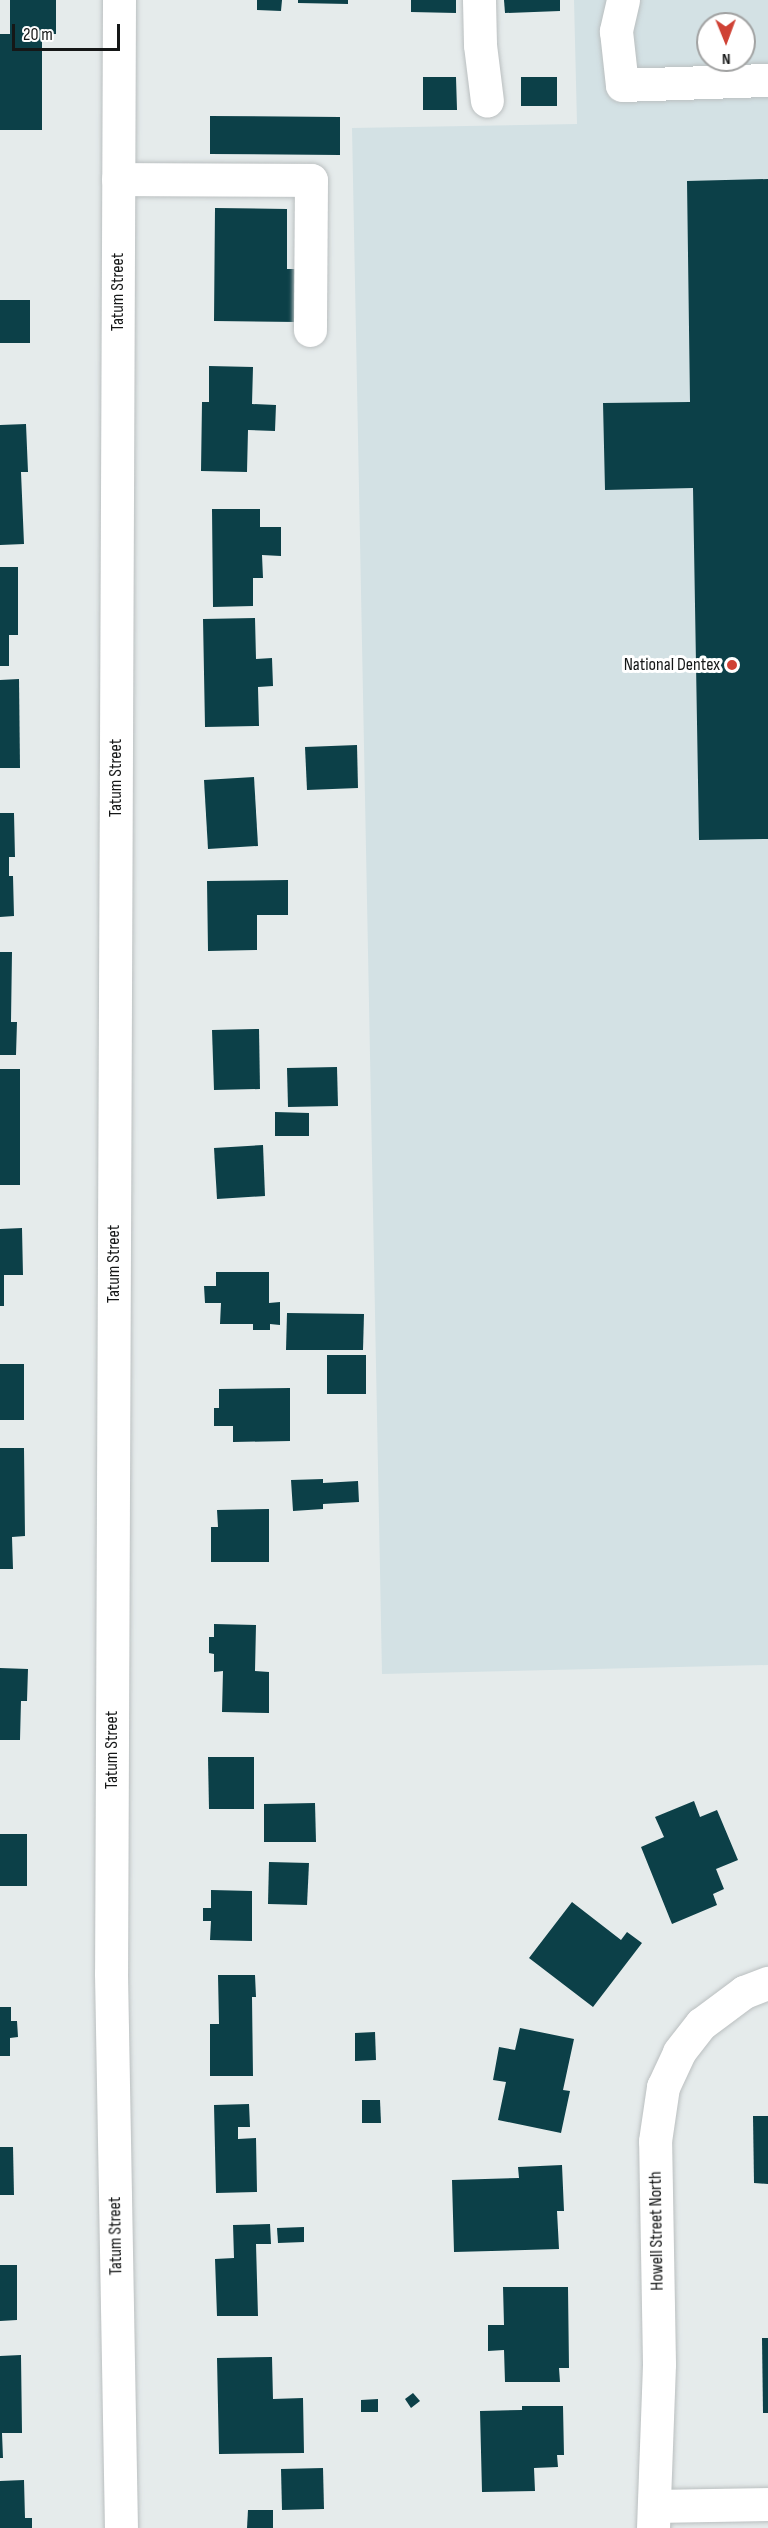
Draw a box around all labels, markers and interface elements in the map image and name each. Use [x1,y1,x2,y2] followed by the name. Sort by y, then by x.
[15,12,123,50] scale bar
[696,12,756,72] north arrow
[23,24,53,45] text: 20 m
[722,49,731,68] text: N
[107,253,129,331] street label: Tatum Street
[624,654,720,676] place label: National Dentex
[725,658,739,672] marker: National Dentex
[105,739,127,817] street label: Tatum Street
[103,1225,125,1303] street label: Tatum Street
[101,1711,123,1789] street label: Tatum Street
[645,2171,669,2291] street label: Howell Street North
[105,2197,127,2275] street label: Tatum Street

